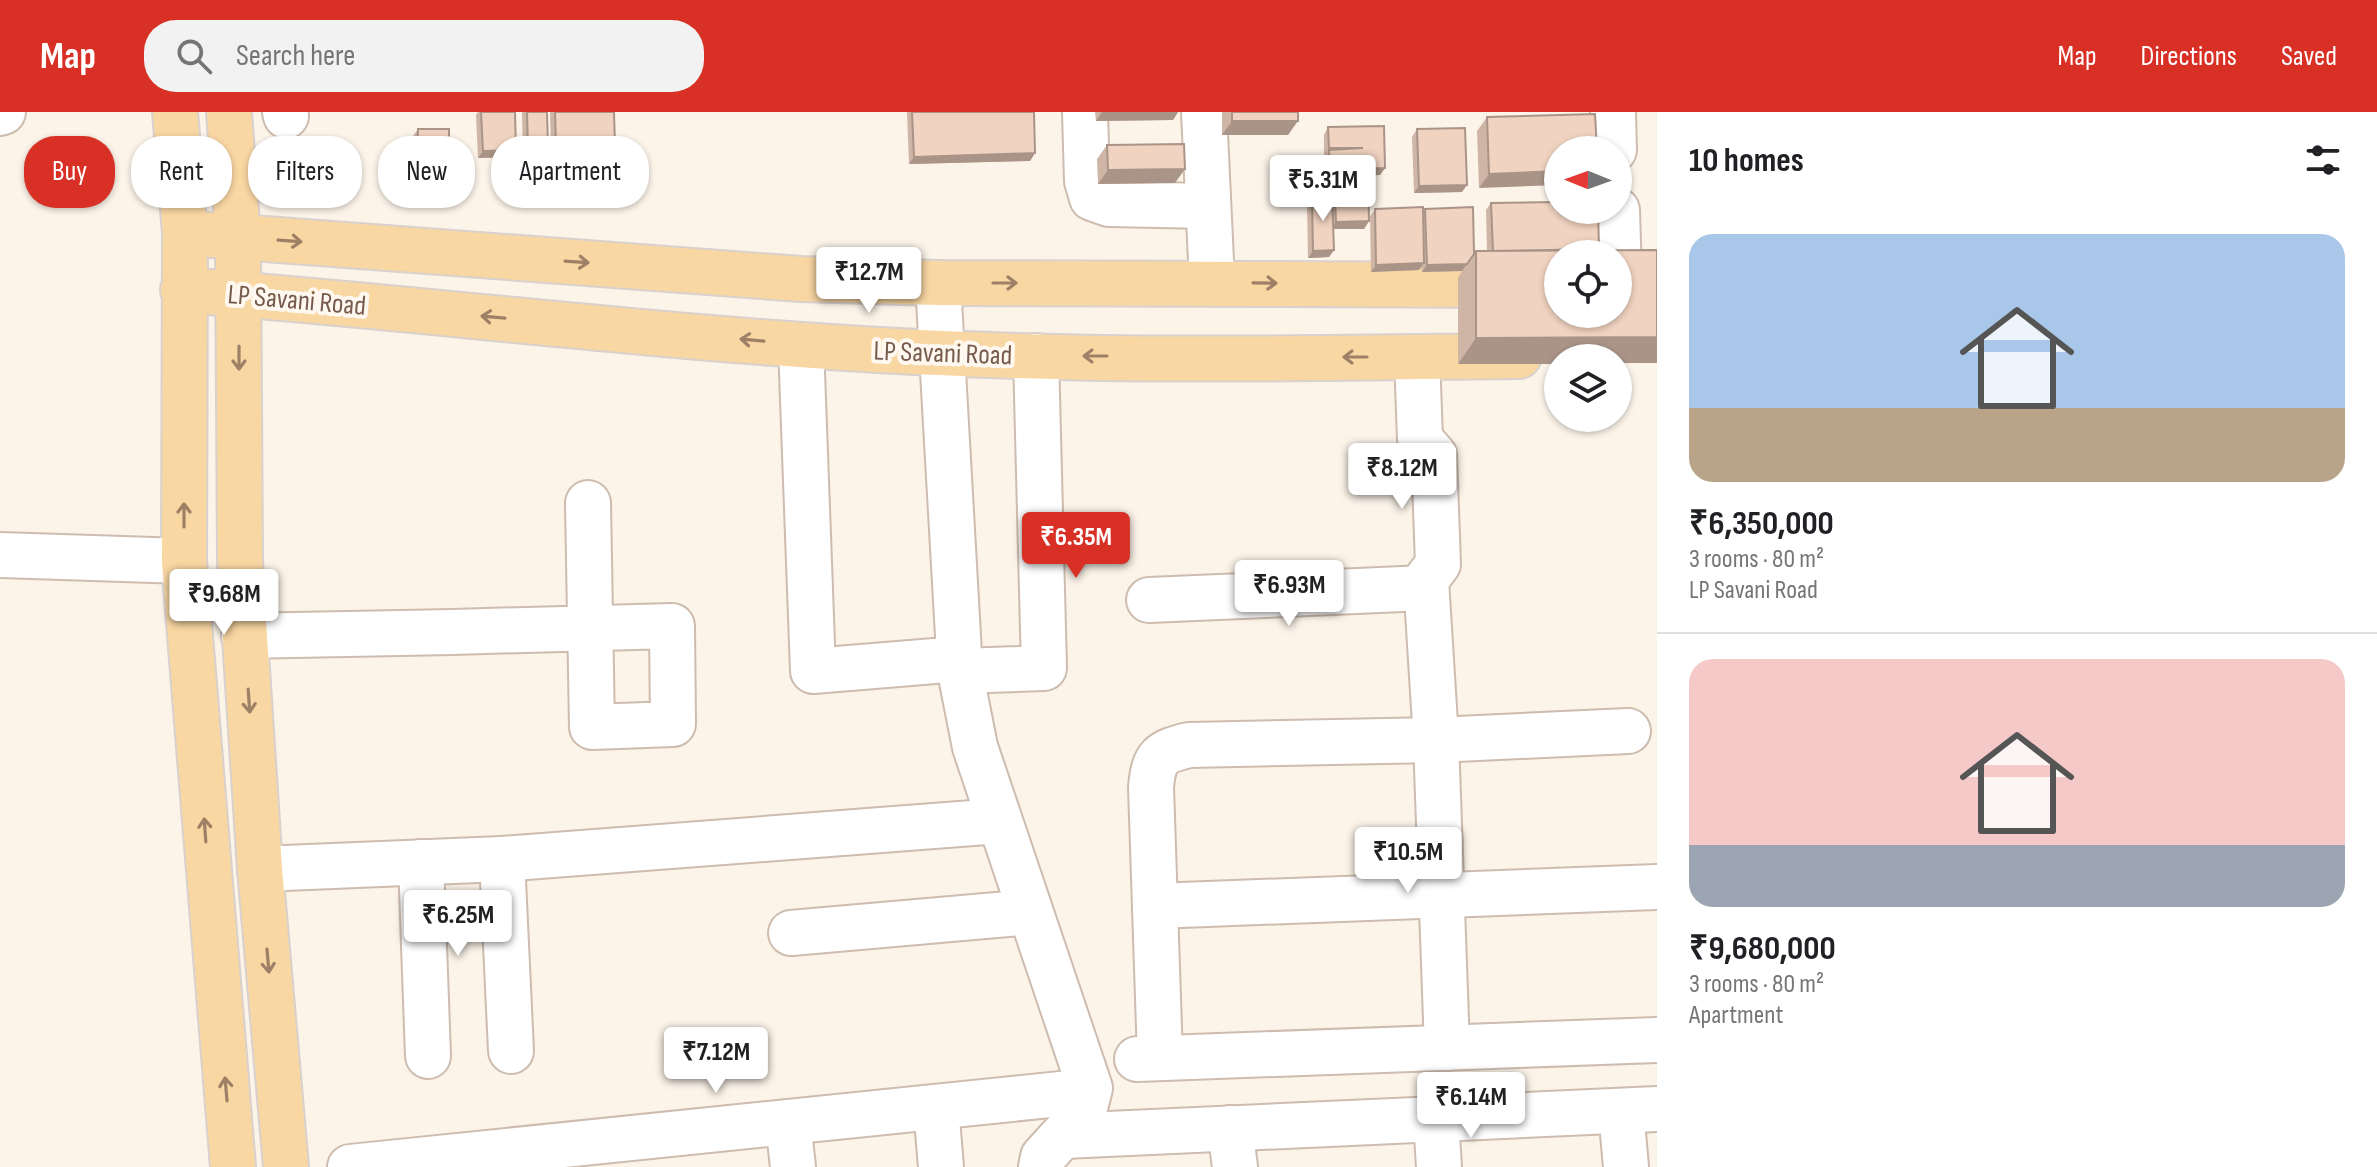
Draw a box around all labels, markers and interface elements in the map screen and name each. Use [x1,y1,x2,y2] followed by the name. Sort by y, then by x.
[144,20,704,92] search box
[40,34,96,79] text: Map
[172,34,216,78] icon: search
[236,38,355,74] text: Search here
[2058,40,2097,73] text: Map
[2141,40,2237,73] text: Directions
[2281,40,2337,73] text: Saved
[24,136,115,208] chip: Buy
[131,136,232,208] chip: Rent
[248,136,362,208] chip: Filters
[378,136,475,208] chip: New
[491,136,649,208] chip: Apartment
[1544,136,1632,224] north arrow
[1544,136,1632,432] map controls
[2301,138,2345,182] icon: filters
[1689,140,1804,181] text: 10 homes
[1258,155,1388,223] pin: ₹5.31M
[1288,165,1358,196] text: ₹5.31M
[276,234,303,249] one-way arrow
[1544,240,1632,328] button: locate
[804,247,934,315] pin: ₹12.7M
[563,255,590,270] one-way arrow
[834,257,904,288] text: ₹12.7M
[991,275,1018,291] one-way arrow
[1251,275,1278,290] one-way arrow
[226,278,367,323] street label: LP Savani Road
[1945,286,2089,430] icon: home
[480,309,507,324] one-way arrow
[739,333,765,348] one-way arrow
[873,335,1013,372] street label: LP Savani Road
[231,344,247,371] one-way arrow
[1544,344,1632,432] button: layers
[1082,348,1109,364] one-way arrow
[1342,349,1369,365] one-way arrow
[1337,443,1467,511] pin: ₹8.12M
[1366,453,1438,484] text: ₹8.12M
[176,502,192,529] one-way arrow
[1689,503,1834,544] text: ₹6,350,000
[1011,512,1141,580] pin: ₹6.35M
[1040,522,1112,553] text: ₹6.35M
[1689,544,1824,575] text: 3 rooms · 80 m²
[1224,560,1354,628] pin: ₹6.93M
[159,569,289,637] pin: ₹9.68M
[1253,570,1325,601] text: ₹6.93M
[1689,575,1818,606] text: LP Savani Road
[187,579,261,610] text: ₹9.68M
[242,687,257,714] one-way arrow
[1945,711,2089,855] icon: home
[197,817,212,844] one-way arrow
[1343,827,1473,895] pin: ₹10.5M
[1373,837,1443,868] text: ₹10.5M
[393,890,523,958] pin: ₹6.25M
[422,900,494,931] text: ₹6.25M
[1689,928,1836,969] text: ₹9,680,000
[261,947,276,974] one-way arrow
[1689,969,1824,1000] text: 3 rooms · 80 m²
[1689,1000,1783,1031] text: Apartment
[651,1027,781,1095] pin: ₹7.12M
[682,1037,750,1068] text: ₹7.12M
[1406,1072,1536,1140] pin: ₹6.14M
[218,1076,233,1103] one-way arrow
[1435,1082,1507,1113] text: ₹6.14M

